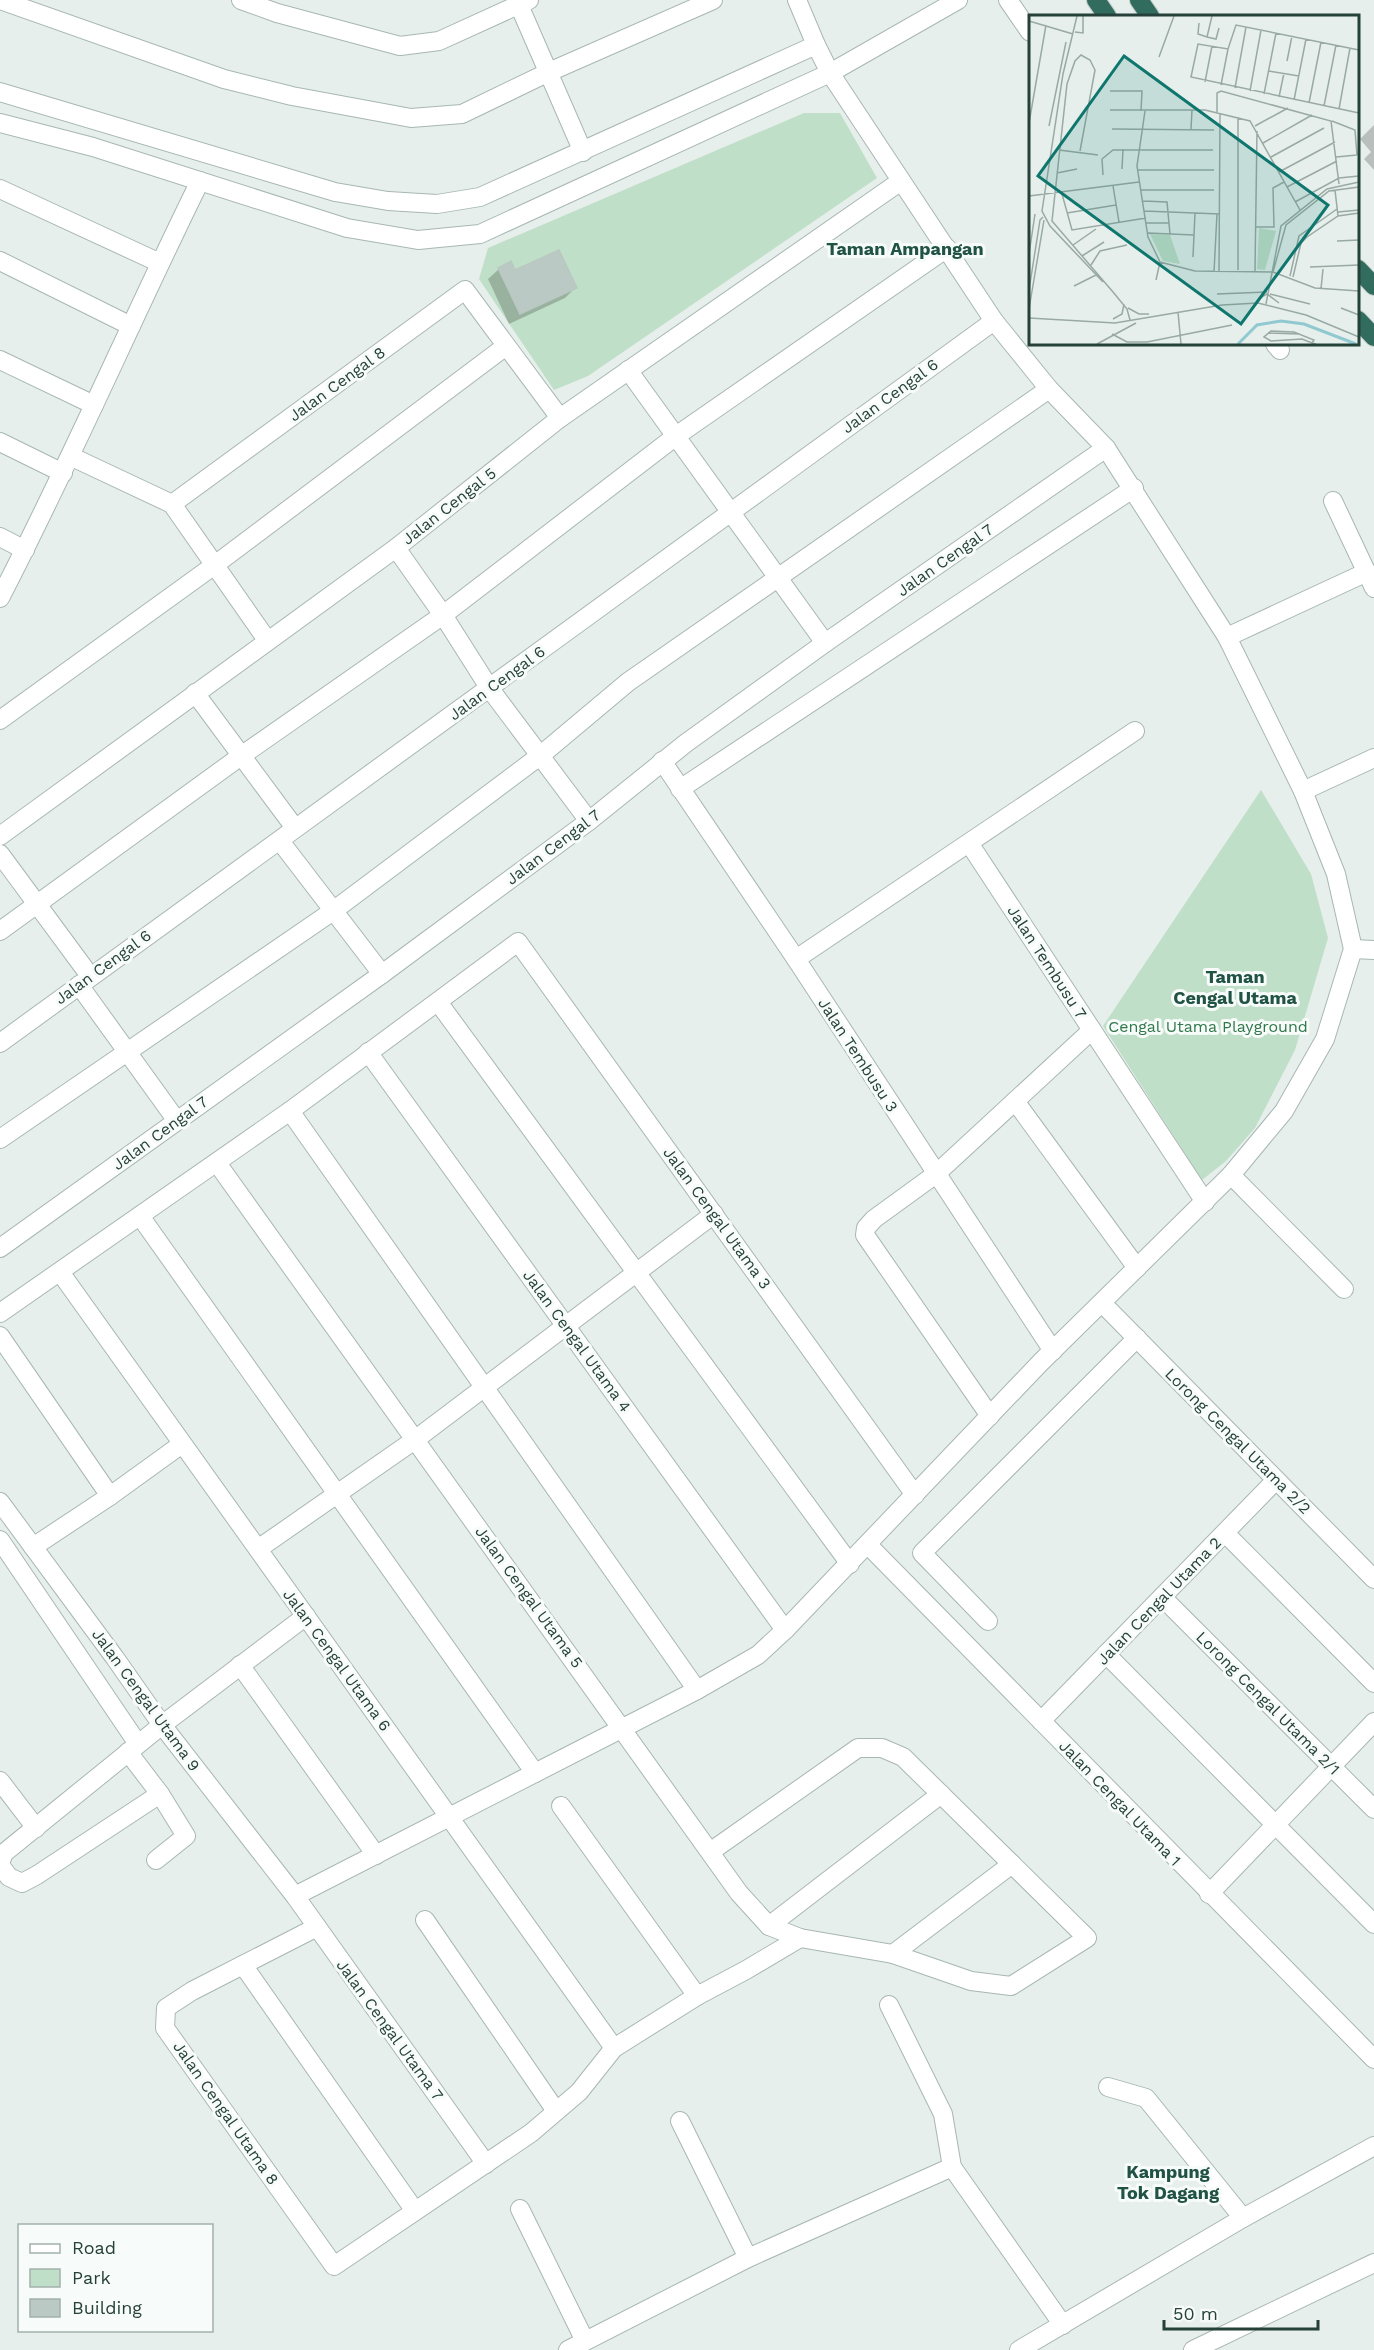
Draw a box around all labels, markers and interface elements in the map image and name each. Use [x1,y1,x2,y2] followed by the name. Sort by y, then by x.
[1029,15,1359,345] inset map
[826,238,984,259] district label: Taman Ampangan
[285,343,389,425] street label: Jalan Cengal 8
[838,355,942,437] street label: Jalan Cengal 6
[398,463,500,549] street label: Jalan Cengal 5
[893,520,997,600] street label: Jalan Cengal 7
[445,642,549,724] street label: Jalan Cengal 6
[502,805,604,889] street label: Jalan Cengal 7
[1003,902,1091,1022] street label: Jalan Tembusu 7
[51,926,155,1008] street label: Jalan Cengal 6
[1173,966,1297,1008] district label: Taman Cengal Utama
[814,994,902,1116] street label: Jalan Tembusu 3
[1108,1017,1308,1036] park label: Cengal Utama Playground
[109,1092,211,1174] street label: Jalan Cengal 7
[659,1143,775,1293] street label: Jalan Cengal Utama 3
[519,1266,635,1416] street label: Jalan Cengal Utama 4
[1161,1364,1315,1518] street label: Lorong Cengal Utama 2/2
[471,1522,587,1672] street label: Jalan Cengal Utama 5
[1093,1533,1225,1669] street label: Jalan Cengal Utama 2
[279,1585,395,1735] street label: Jalan Cengal Utama 6
[88,1625,204,1775] street label: Jalan Cengal Utama 9
[1192,1627,1344,1779] street label: Lorong Cengal Utama 2/1
[1055,1736,1185,1870] street label: Jalan Cengal Utama 1
[333,1956,447,2104] street label: Jalan Cengal Utama 7
[169,2038,283,2188] street label: Jalan Cengal Utama 8
[1117,2161,1220,2203] district label: Kampung Tok Dagang
[18,2224,213,2332] legend
[72,2237,116,2258] text: Road
[72,2267,111,2288] text: Park
[1164,2293,1318,2331] scale bar
[72,2297,142,2318] text: Building
[1173,2303,1218,2324] text: 50 m

